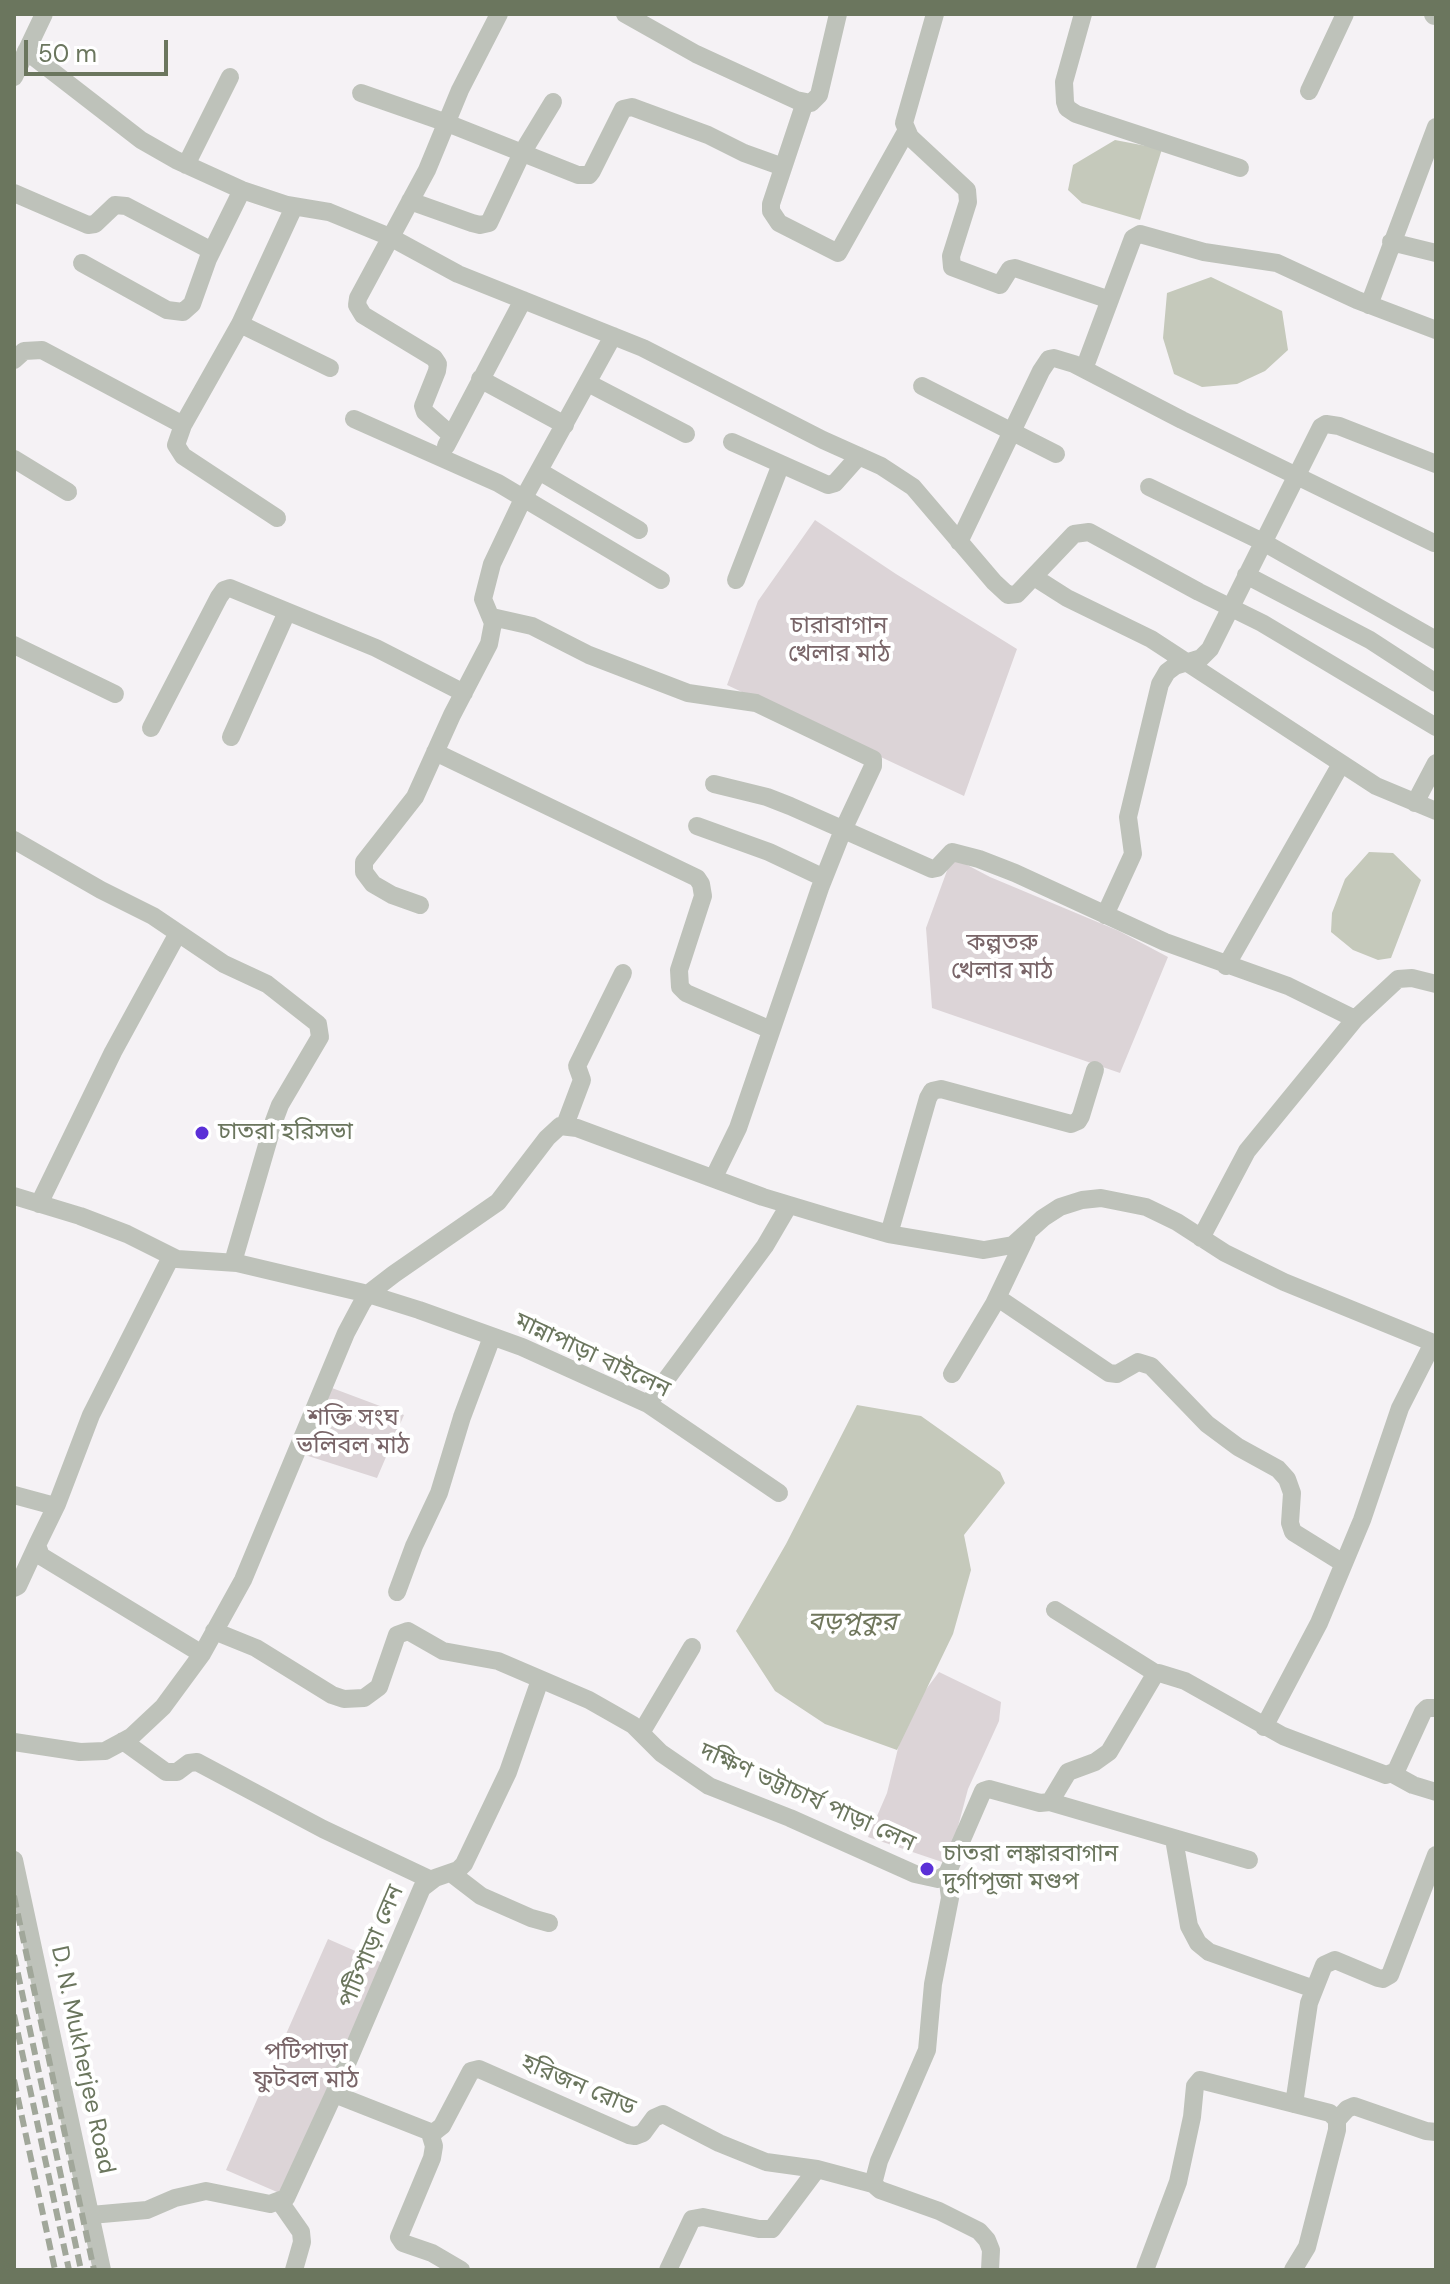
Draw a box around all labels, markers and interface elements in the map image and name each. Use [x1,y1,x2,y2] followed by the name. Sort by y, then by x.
[28,24,172,74] scale bar
[38,38,97,69] text: 50 m
[788,613,890,669] park label: চারাবাগান খেলার মাঠ
[951,930,1053,986] park label: কল্পতরু খেলার মাঠ
[218,1119,353,1147] place label: চাতরা হরিসভা
[193,1124,211,1142] marker: চাতরা হরিসভা
[510,1307,674,1405] street label: মান্নাপাড়া বাইলেন
[296,1405,410,1461] park label: শক্তি সংঘ ভলিবল মাঠ
[807,1607,897,1639] water label: বড়পুকুর
[695,1737,919,1859] street label: দক্ষিণ ভট্টাচার্য পাড়া লেন
[943,1841,1118,1897] place label: চাতরা লঙ্কারবাগান দুর্গাপূজা মণ্ডপ
[918,1860,936,1878] marker: চাতরা লঙ্কারবাগান দুর্গাপূজা মণ্ডপ
[333,1881,411,2013] street label: পটিপাড়া লেন
[44,1943,120,2177] street label: D. N. Mukherjee Road
[253,2039,359,2095] park label: পটিপাড়া ফুটবল মাঠ
[516,2049,640,2123] street label: হরিজন রোড

